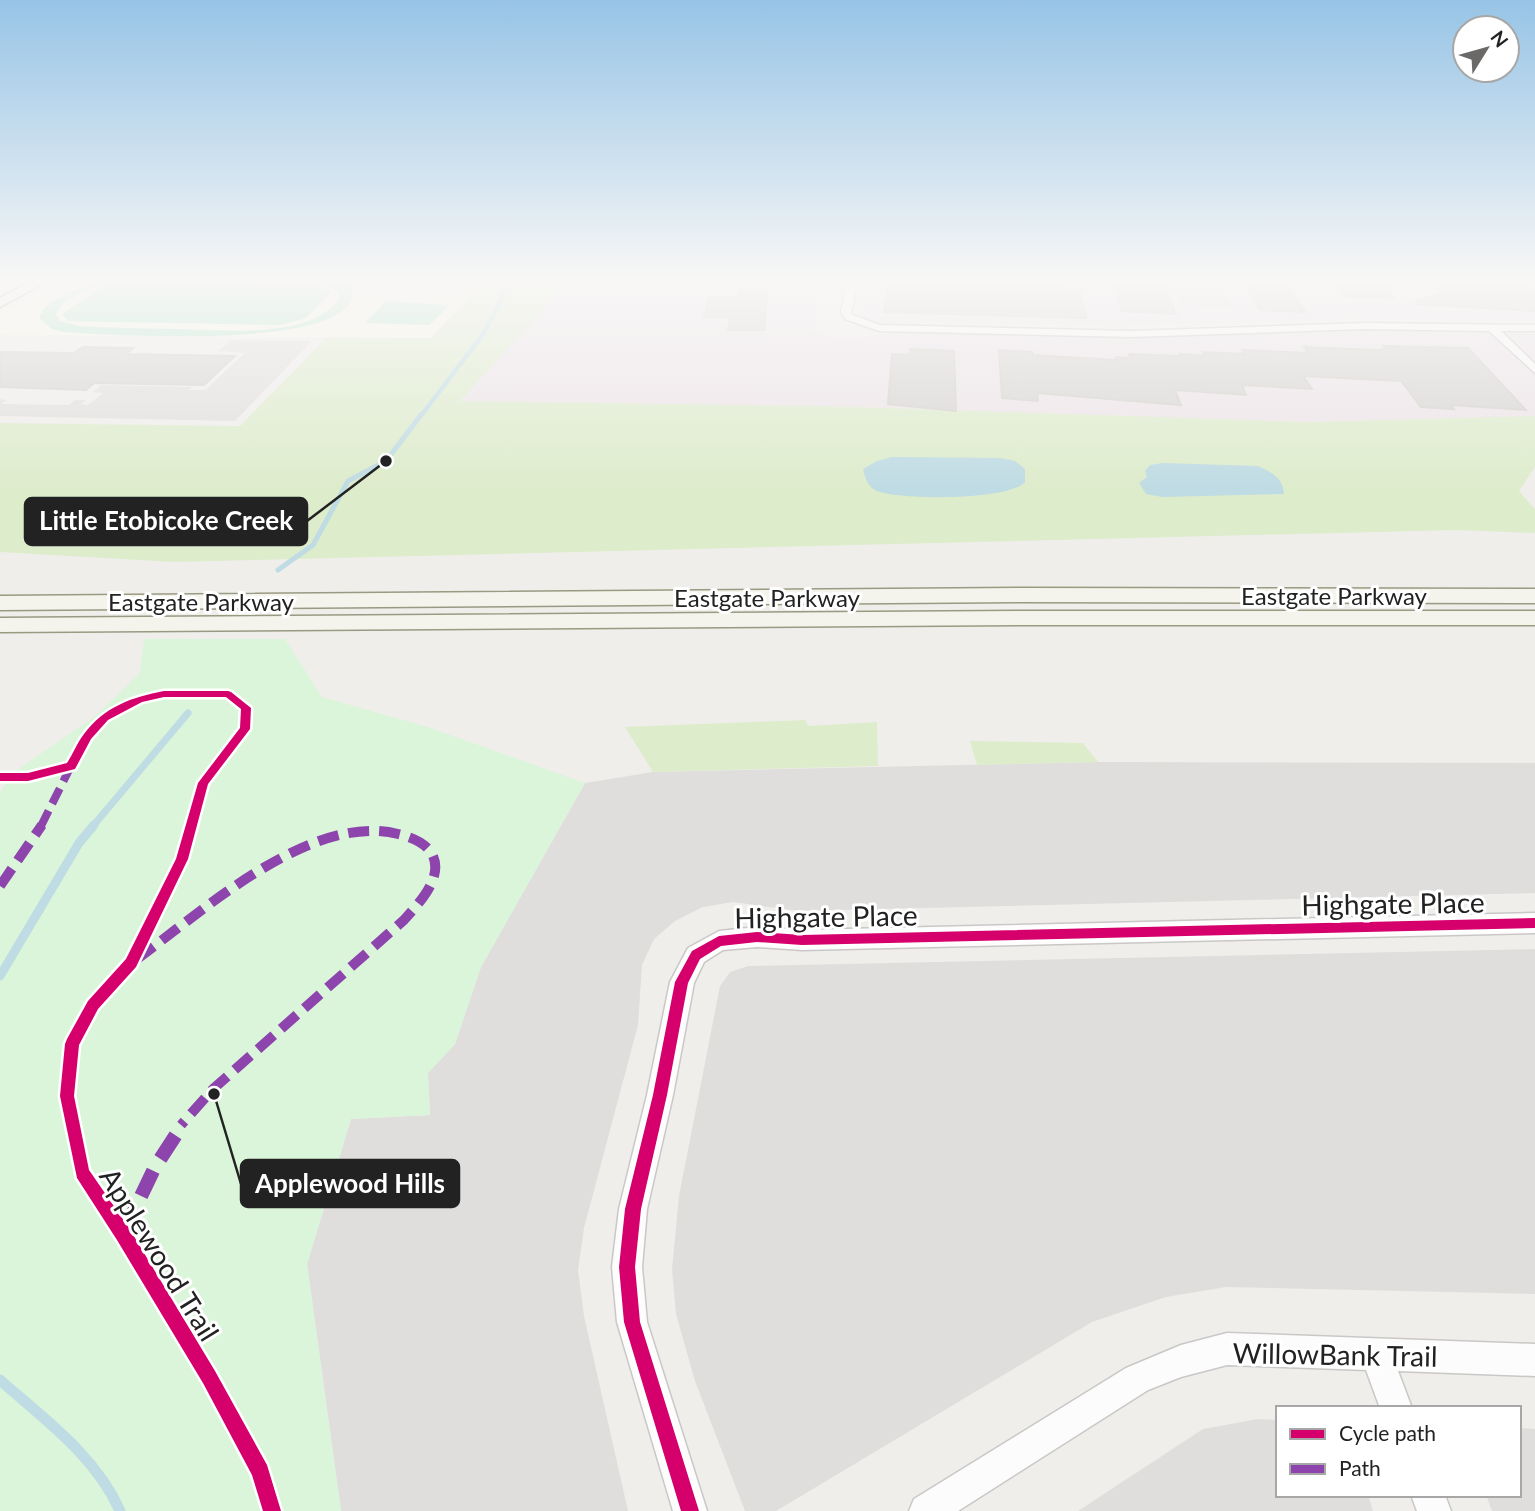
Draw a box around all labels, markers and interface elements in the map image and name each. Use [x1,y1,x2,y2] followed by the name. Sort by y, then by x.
[1451,14,1521,84] north arrow
[1486,26,1514,51] text: N
[25,498,307,545] callout: Little Etobicoke Creek
[39,504,293,536] text: Little Etobicoke Creek
[1241,581,1428,610] street label: Eastgate Parkway
[674,583,861,612] street label: Eastgate Parkway
[108,587,295,616] street label: Eastgate Parkway
[1301,884,1485,922] street label: Highgate Place
[734,897,918,935] street label: Highgate Place
[241,1160,459,1207] callout: Applewood Hills
[93,1161,227,1347] street label: Applewood Trail
[254,1167,445,1199] text: Applewood Hills
[1232,1335,1438,1373] street label: WillowBank Trail
[1276,1406,1521,1497] legend
[1339,1420,1436,1445] text: Cycle path
[1339,1455,1381,1480] text: Path

